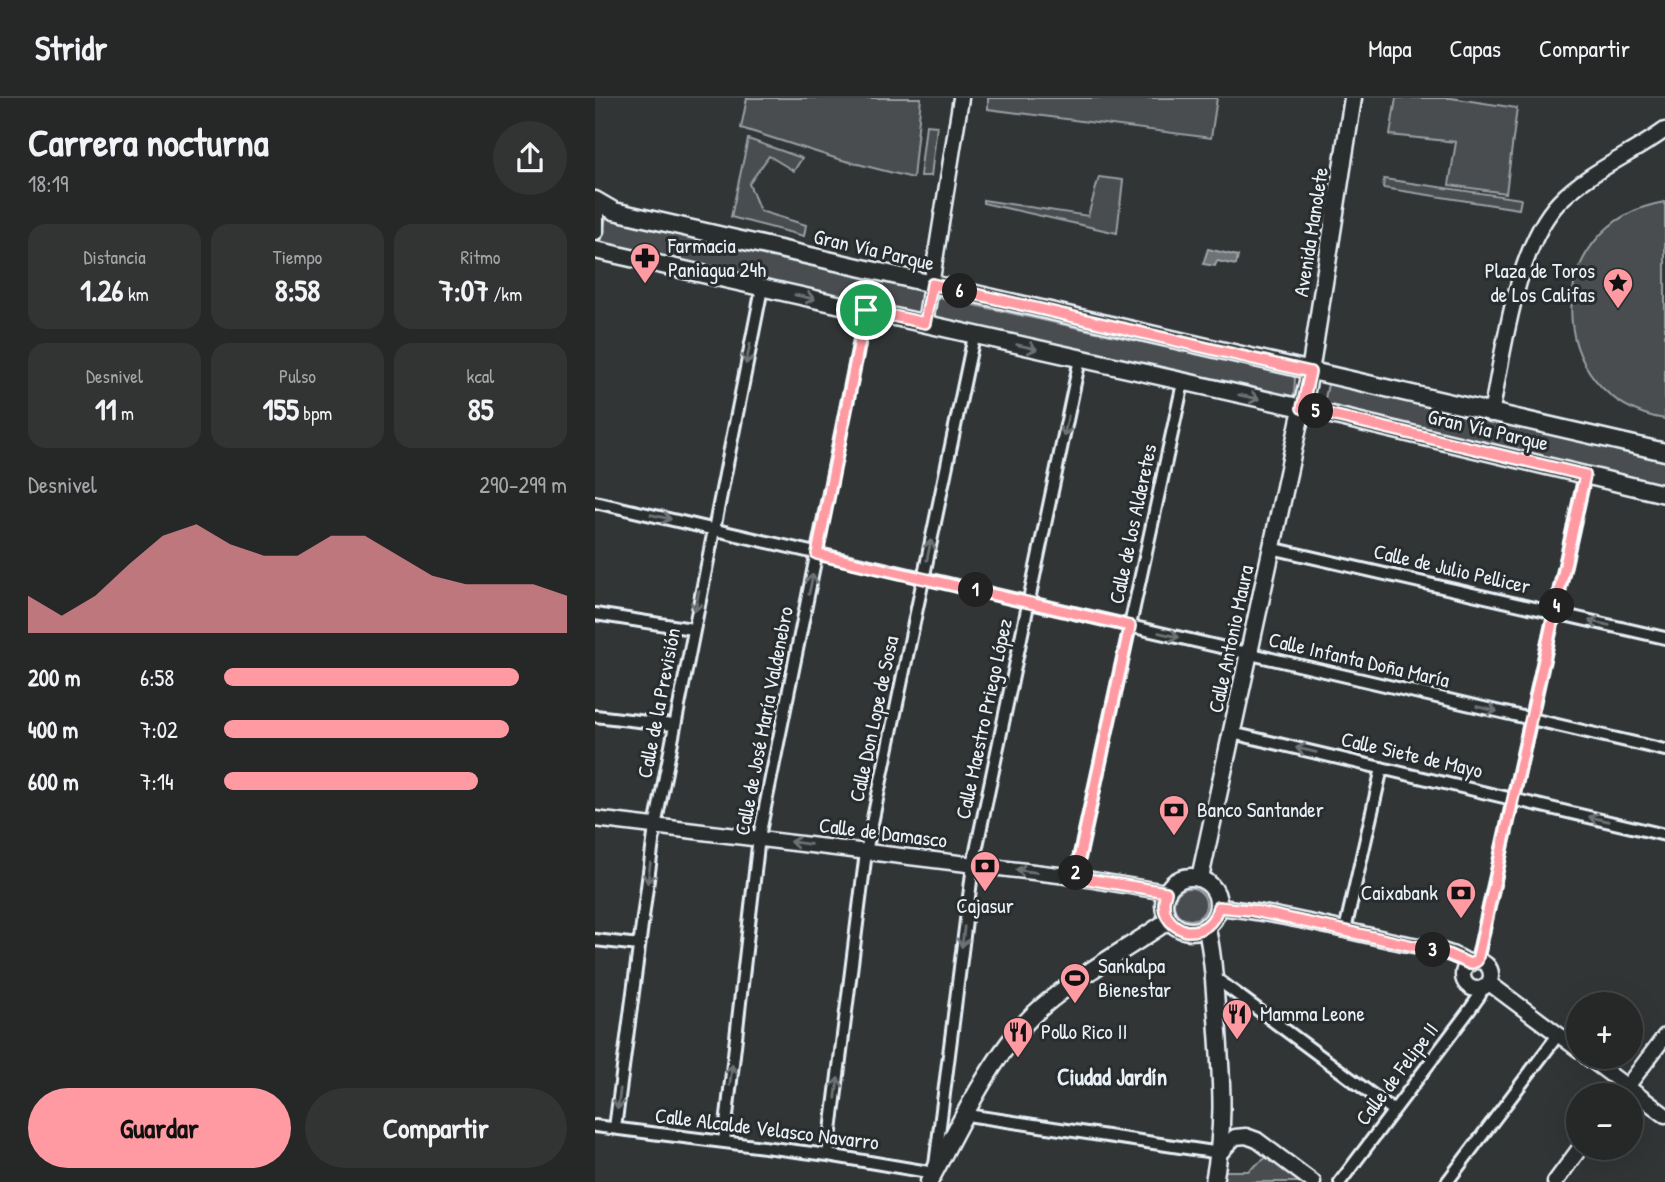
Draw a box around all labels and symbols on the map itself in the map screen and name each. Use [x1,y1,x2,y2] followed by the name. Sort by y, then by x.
[1286,165,1335,299] street label: Avenida Manolete
[811,222,937,277] street label: Gran Vía Parque
[667,231,766,284] place label: Farmacia Paniagua 24h
[628,241,662,285] pharmacy icon: Farmacia Paniagua 24h
[1485,256,1595,309] place label: Plaza de Toros de Los Califas
[1601,266,1635,310] place icon: Plaza de Toros de Los Califas
[943,274,977,308] pin: 6
[836,280,896,340] pin
[793,291,816,304] one-way arrow
[1015,341,1038,355] one-way arrow
[740,342,754,365] one-way arrow
[1237,390,1260,404] one-way arrow
[1299,394,1333,428] pin: 5
[1425,402,1551,457] street label: Gran Vía Parque
[1058,414,1072,437] one-way arrow
[1101,441,1164,607] street label: Calle de los Alderetes
[650,512,672,525] one-way arrow
[1371,536,1533,601] street label: Calle de Julio Pellicer
[922,539,936,562] one-way arrow
[1201,562,1260,715] street label: Calle Antonio Maura
[805,573,819,596] one-way arrow
[959,573,993,608] pin: 1
[1539,588,1574,624] pin: 4
[690,589,704,612] one-way arrow
[727,604,800,838] street label: Calle de José María Valdenebro
[1588,615,1610,628] one-way arrow
[948,616,1019,822] street label: Calle Maestro Priego López
[630,625,687,780] street label: Calle de la Previsión
[1266,625,1452,694] street label: Calle Infanta Doña María
[1158,629,1180,642] one-way arrow
[842,633,905,805] street label: Calle Don Lope de Sosa
[1475,703,1497,716] one-way arrow
[1338,724,1486,785] street label: Calle Siete de Mayo
[1295,743,1318,756] one-way arrow
[1157,793,1191,837] bank icon: Banco Santander
[1197,795,1324,824] place label: Banco Santander
[817,810,949,855] street label: Calle de Damasco
[1588,812,1610,825] one-way arrow
[789,836,812,849] one-way arrow
[968,849,1002,893] bank icon: Cajasur
[1058,856,1093,890] pin: 2
[642,862,655,884] one-way arrow
[1015,865,1037,878] one-way arrow
[1444,876,1478,920] bank icon: Caixabank
[1361,878,1438,907] place label: Caixabank
[956,891,1014,920] place label: Cajasur
[957,925,970,948] one-way arrow
[1415,932,1451,968] pin: 3
[1098,951,1171,1004] place label: Sankalpa Bienestar
[1058,961,1092,1005] sports icon: Sankalpa Bienestar
[1220,997,1254,1041] restaurant icon: Mamma Leone
[1260,999,1365,1028] place label: Mamma Leone
[1001,1015,1035,1059] restaurant icon: Pollo Rico II
[1348,1016,1445,1131] street label: Calle de Felipe II
[1041,1017,1127,1046] place label: Pollo Rico II
[1057,1061,1167,1092] district label: Ciudad Jardín
[725,1064,738,1086] one-way arrow
[830,1077,843,1100] one-way arrow
[613,1087,626,1110] one-way arrow
[653,1100,881,1157] street label: Calle Alcalde Velasco Navarro

